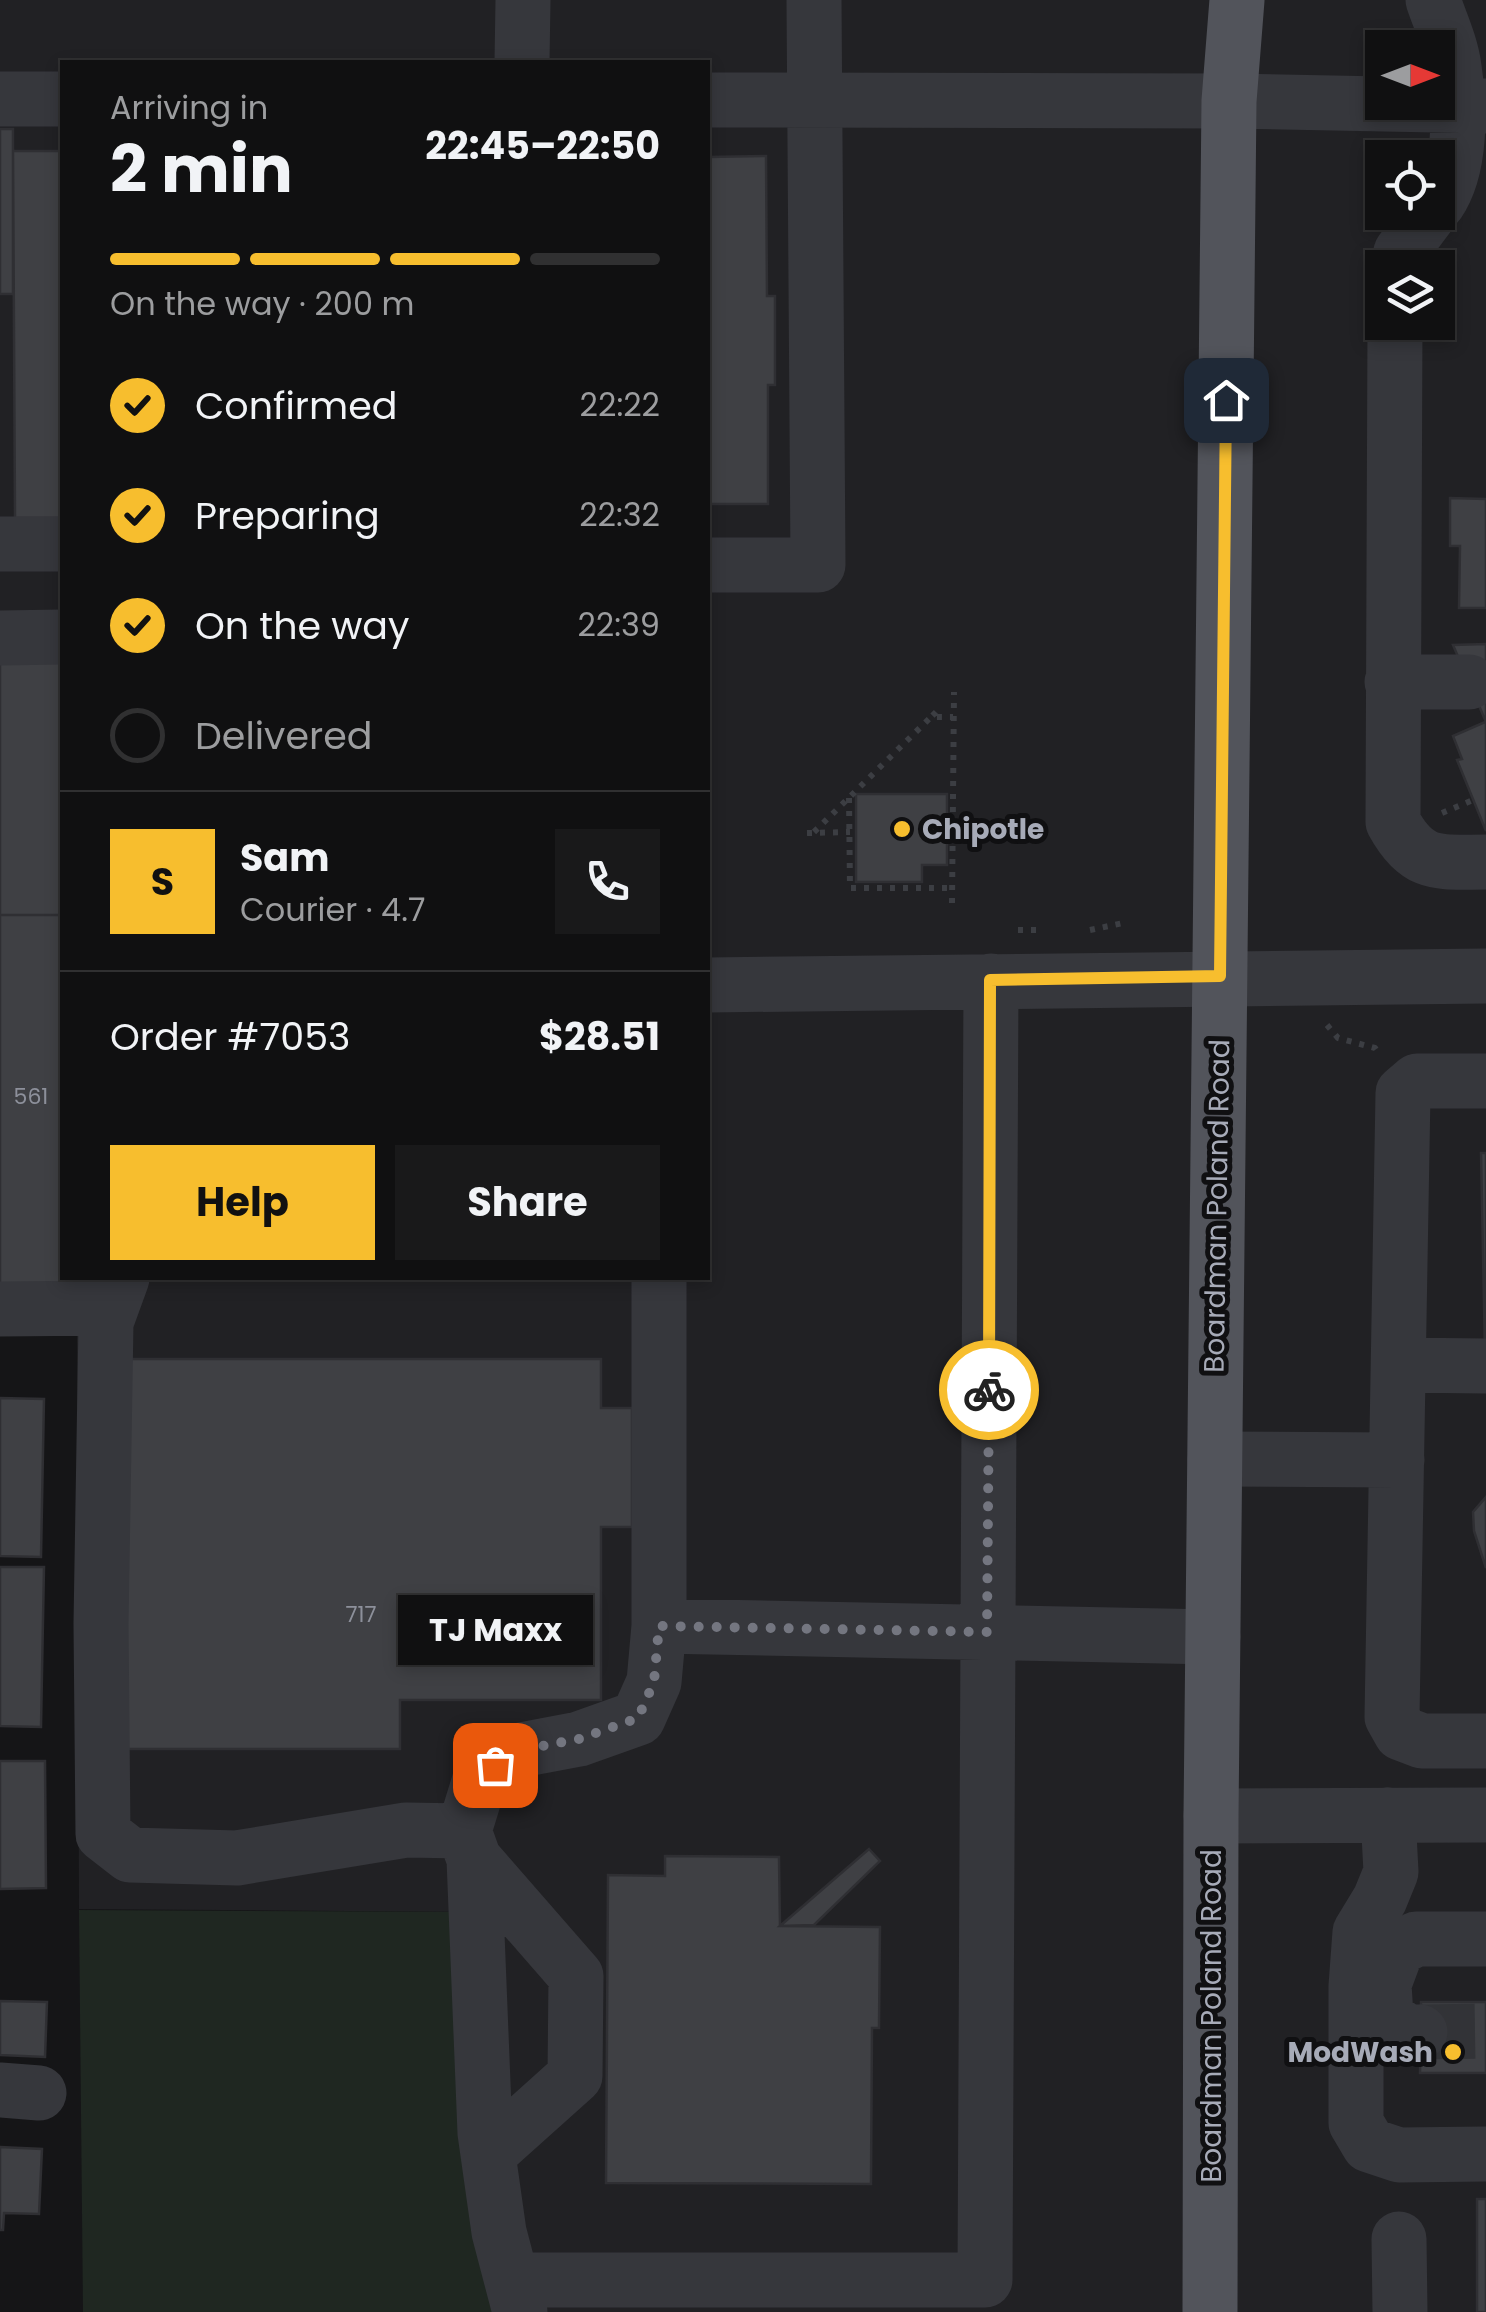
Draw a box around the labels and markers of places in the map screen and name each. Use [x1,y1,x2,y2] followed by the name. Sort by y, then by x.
[1184,358,1269,443] pin
[922,810,1044,849] place label: Chipotle
[891,818,913,840] marker: Chipotle
[398,1595,592,1665] callout: TJ Maxx
[453,1723,538,1808] pin
[1287,2033,1433,2072] place label: ModWash
[1442,2041,1464,2063] marker: ModWash

